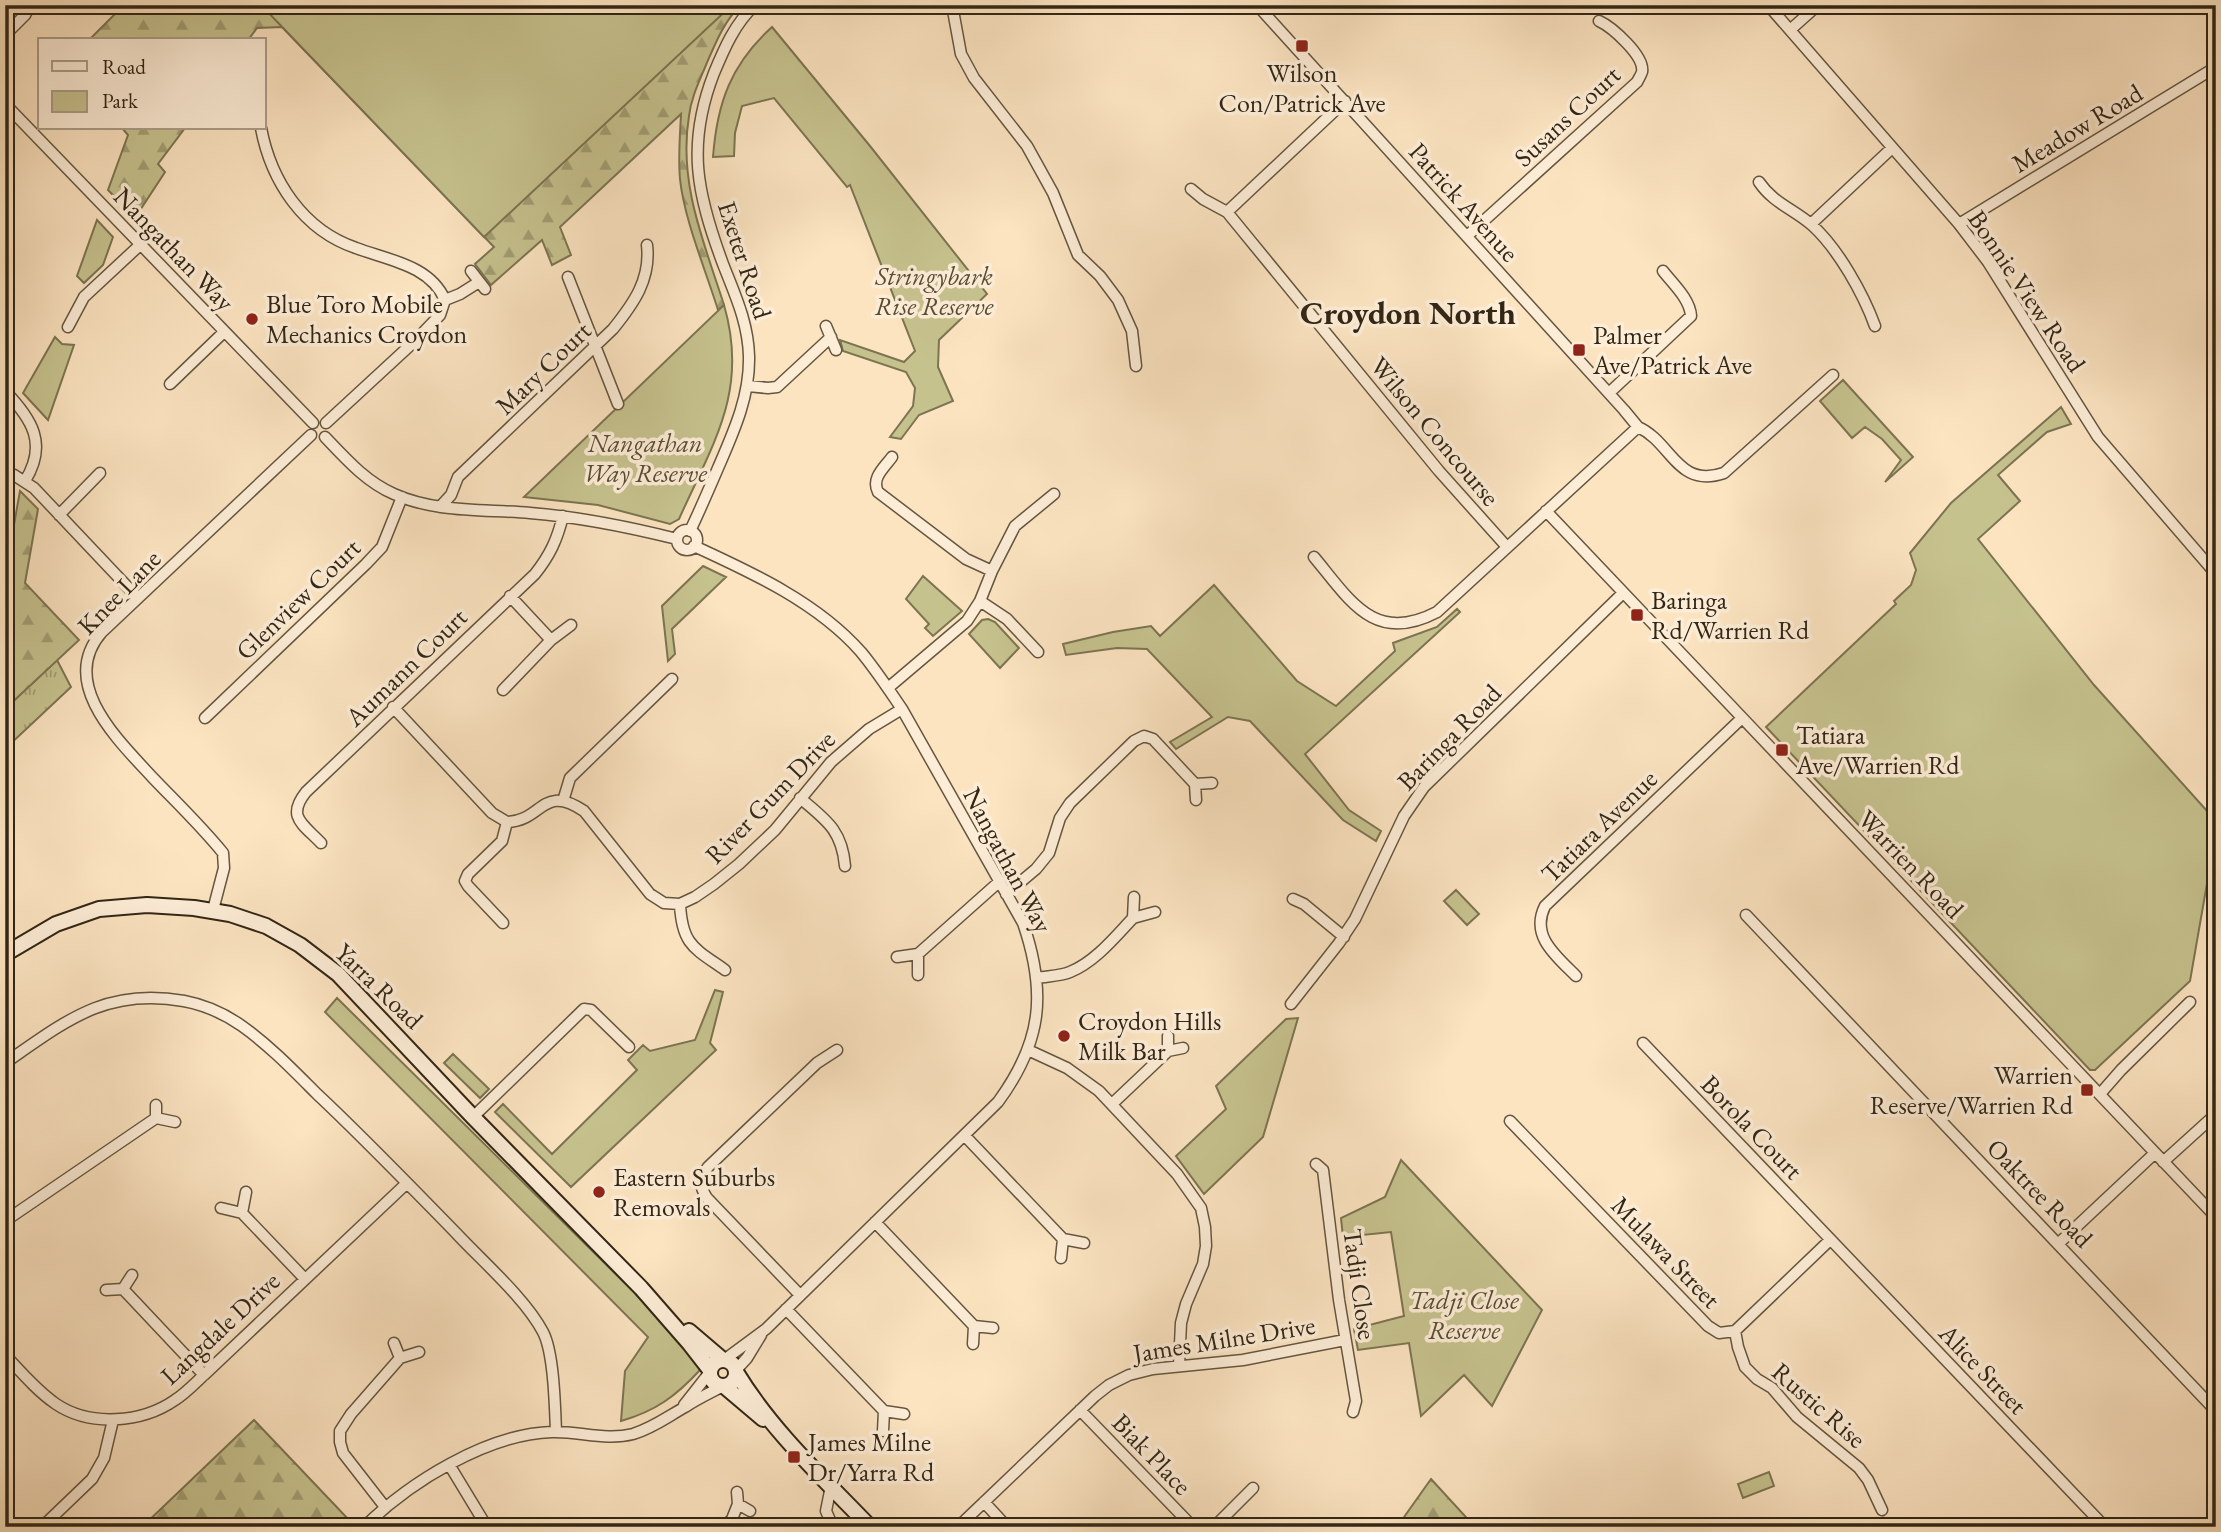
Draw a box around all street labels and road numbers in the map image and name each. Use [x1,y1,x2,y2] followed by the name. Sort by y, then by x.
[1506,58,1628,174] street label: Susans Court
[2005,75,2149,180] street label: Meadow Road
[1401,135,1527,269] street label: Patrick Avenue
[106,180,242,319] street label: Nangathan Way
[710,197,780,324] street label: Exeter Road
[1960,203,2094,379] street label: Bonnie View Road
[488,314,598,422] street label: Mary Court
[1363,349,1507,513] street label: Wilson Concourse
[228,531,368,667] street label: Glenview Court
[70,542,168,642] street label: Knee Lane
[337,600,474,734] street label: Aumann Court
[1390,676,1509,798] street label: Baringa Road
[698,723,842,871] street label: River Gum Drive
[1534,762,1664,890] street label: Tatiara Avenue
[955,781,1061,939] street label: Nangathan Way
[1851,802,1972,926] street label: Warrien Road
[328,936,431,1037] street label: Yarra Road
[1694,1067,1810,1187] street label: Borola Court
[1980,1131,2101,1255] street label: Oaktree Road
[1604,1189,1728,1315] street label: Mulawa Street
[1335,1226,1385,1342] street label: Tadji Close
[153,1264,287,1392] street label: Langdale Drive
[1129,1308,1317,1370] street label: James Milne Drive
[1931,1316,2035,1422] street label: Alice Street
[1765,1355,1873,1455] street label: Rustic Rise
[1105,1406,1199,1502] street label: Biak Place

